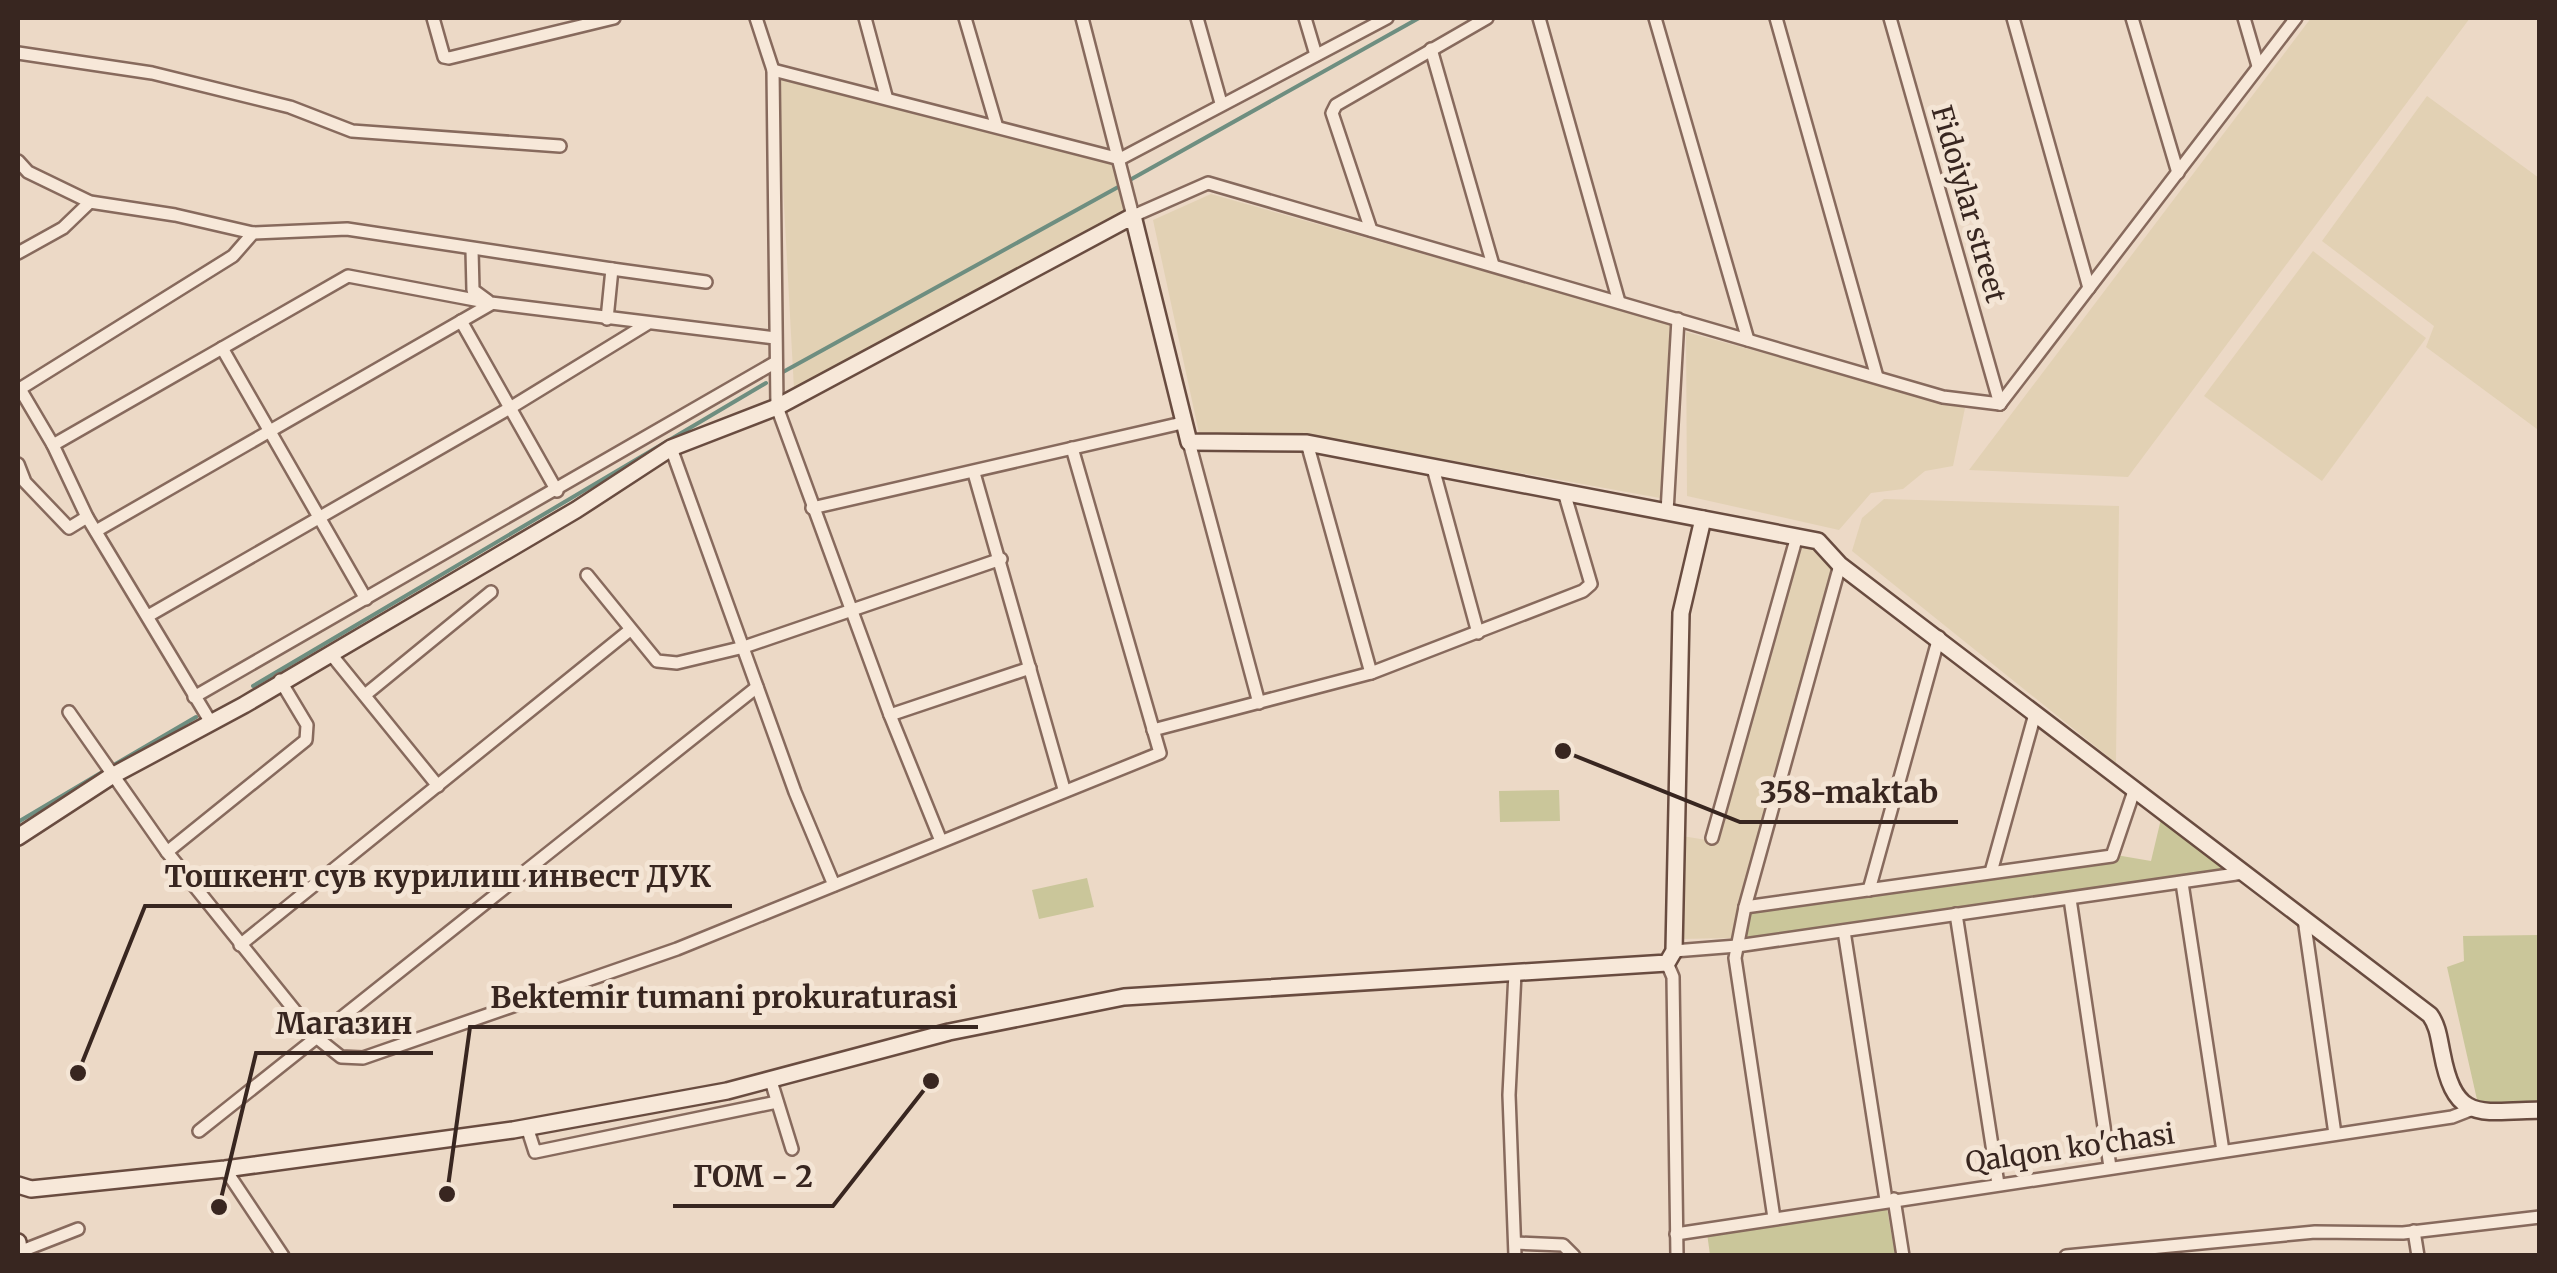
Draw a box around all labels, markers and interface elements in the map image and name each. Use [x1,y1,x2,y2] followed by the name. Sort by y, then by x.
[1924,101,2014,307] street label: Fidoiylar street
[1740,762,1958,822] callout: 358-maktab
[1760,773,1938,811] text: 358-maktab
[145,846,732,906] callout: Тошкент сув курилиш инвест ДУК
[164,857,712,895] text: Тошкент сув курилиш инвест ДУК
[470,967,978,1027] callout: Bektemir tumani prokuraturasi
[490,978,958,1016] text: Bektemir tumani prokuraturasi
[256,993,433,1053] callout: Магазин
[276,1004,412,1042] text: Магазин
[1963,1116,2177,1180] street label: Qalqon ko'chasi
[673,1146,833,1206] callout: ГОМ - 2
[693,1157,813,1195] text: ГОМ - 2

